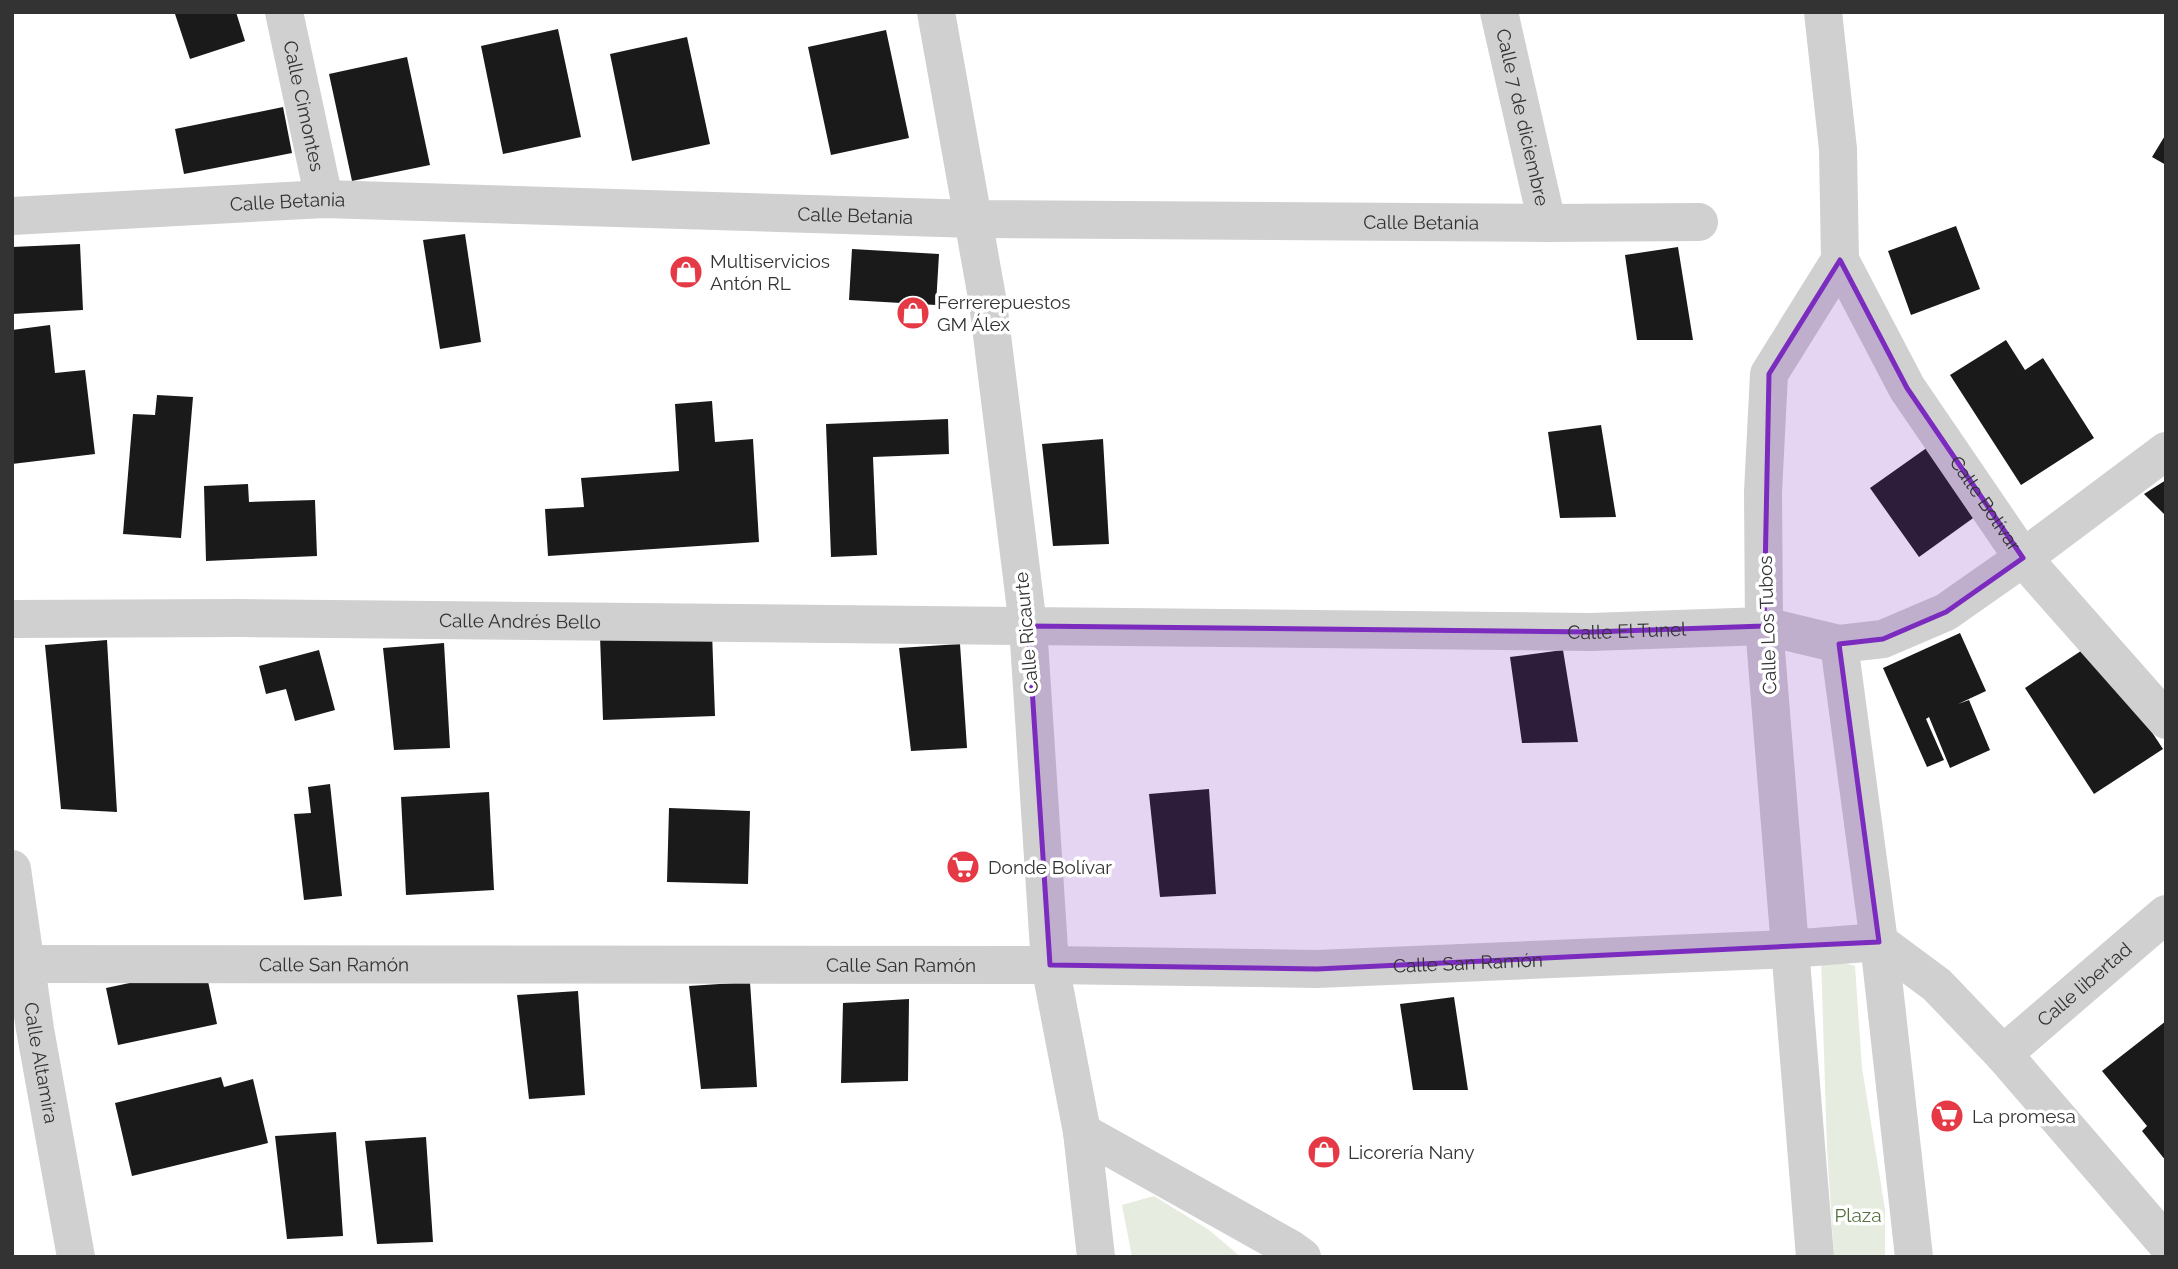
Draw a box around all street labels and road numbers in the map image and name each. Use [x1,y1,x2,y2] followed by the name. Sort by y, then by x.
[1492,27,1554,208] street label: Calle 7 de diciembre
[279,38,329,173] street label: Calle Cimontes
[229,188,346,215] street label: Calle Betania
[797,203,914,228] street label: Calle Betania
[1363,211,1479,234] street label: Calle Betania
[1946,452,2026,555] street label: Calle Bolívar
[1754,555,1780,695] street label: Calle Los Tubos
[1010,571,1042,695] street label: Calle Ricaurte
[439,609,601,633] street label: Calle Andrés Bello
[1567,618,1688,643] street label: Calle El Tunel
[2033,938,2136,1031] street label: Calle libertad
[1392,948,1543,977] street label: Calle San Ramón
[259,953,409,975] street label: Calle San Ramón
[826,954,976,976] street label: Calle San Ramón
[20,1001,63,1125] street label: Calle Altamira

